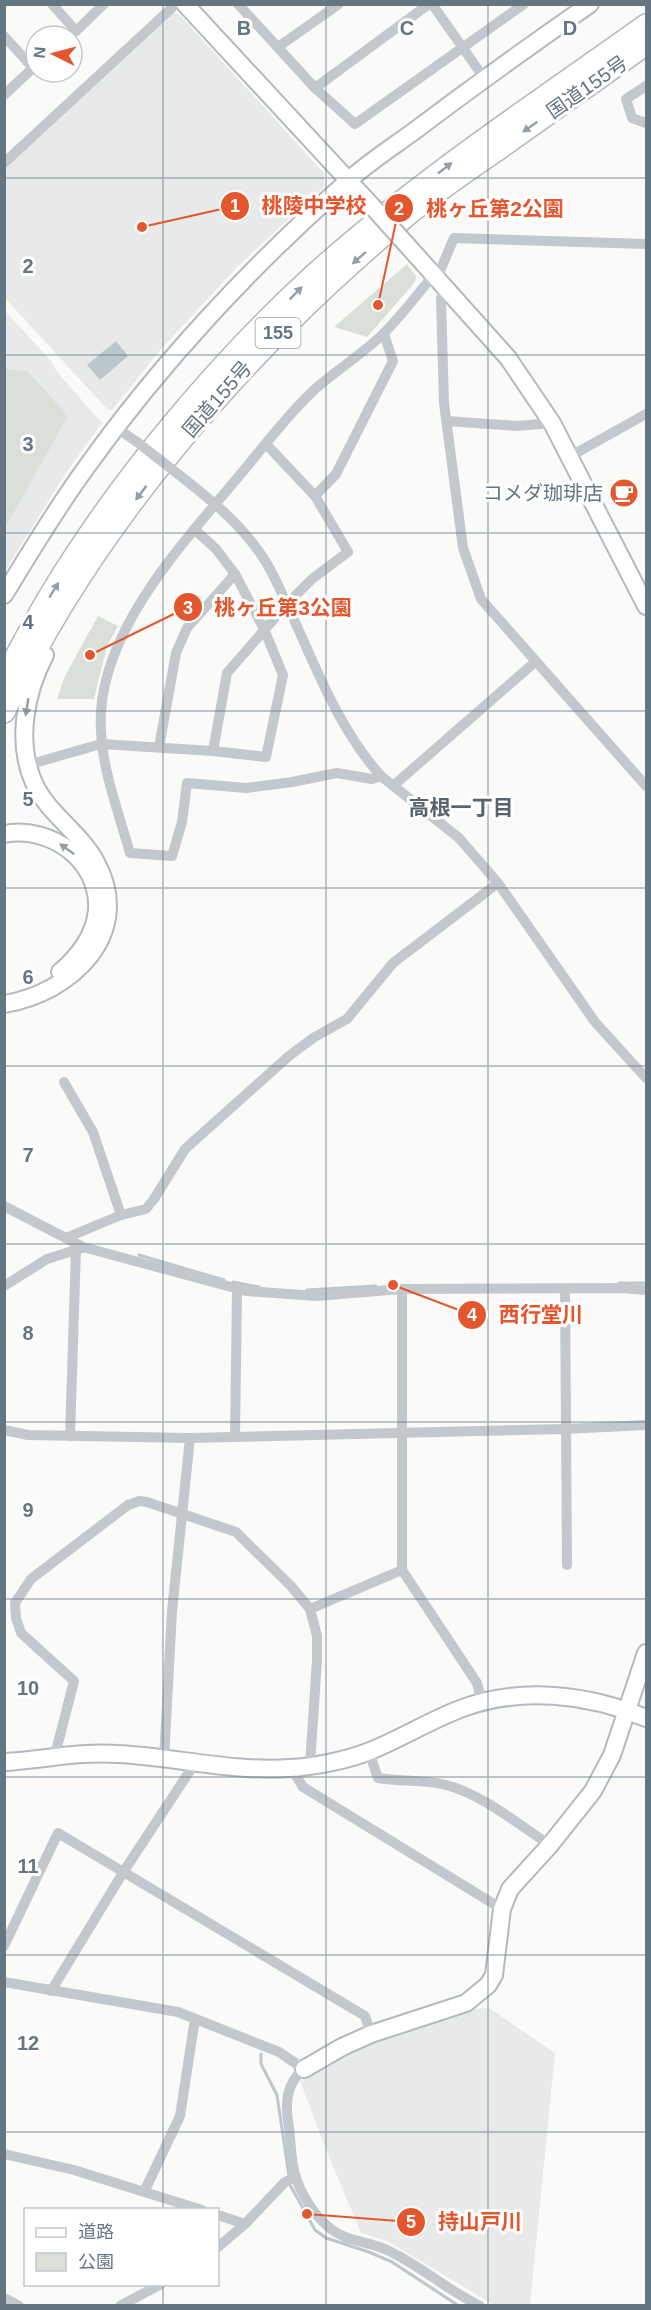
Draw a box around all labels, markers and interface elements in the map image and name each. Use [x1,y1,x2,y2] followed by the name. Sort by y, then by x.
[237,17,251,39] text: B
[400,17,414,39] text: C
[563,17,577,39] text: D
[24,24,84,84] north arrow
[31,46,49,59] text: N
[542,51,632,123] street label: 国道155号
[523,121,539,133] one-way arrow
[437,162,452,174] one-way arrow
[220,186,379,225] callout: 桃陵中学校
[384,189,575,228] callout: 桃ヶ丘第2公園
[262,194,367,217] text: 桃陵中学校
[230,196,240,216] text: 1
[426,197,564,220] text: 桃ヶ丘第2公園
[394,199,404,219] text: 2
[351,251,367,264] one-way arrow
[22,255,34,277] text: 2
[288,287,302,301] one-way arrow
[256,318,300,348] road number: 155
[178,357,256,441] street label: 国道155号
[22,433,34,455] text: 3
[608,477,640,509] cafe icon: コメダ珈琲店
[483,482,603,504] place label: コメダ珈琲店
[135,484,147,500] one-way arrow
[48,582,59,598] one-way arrow
[173,588,364,627] callout: 桃ヶ丘第3公園
[214,596,352,619] text: 桃ヶ丘第3公園
[183,598,193,618] text: 3
[22,611,34,633] text: 4
[23,697,32,716] one-way arrow
[22,788,34,810] text: 5
[409,796,514,819] district label: 高根一丁目
[60,843,76,855] one-way arrow
[22,966,34,988] text: 6
[22,1144,34,1166] text: 7
[457,1295,595,1334] callout: 西行堂川
[499,1303,583,1326] text: 西行堂川
[467,1305,477,1325] text: 4
[22,1322,34,1344] text: 8
[22,1499,34,1521] text: 9
[17,1677,39,1699] text: 10
[17,1855,39,1877] text: 11
[17,2032,39,2054] text: 12
[396,2203,534,2242] callout: 持山戸川
[24,2208,219,2286] legend
[438,2210,522,2233] text: 持山戸川
[406,2212,416,2232] text: 5
[78,2222,114,2242] text: 道路
[78,2252,114,2272] text: 公園

